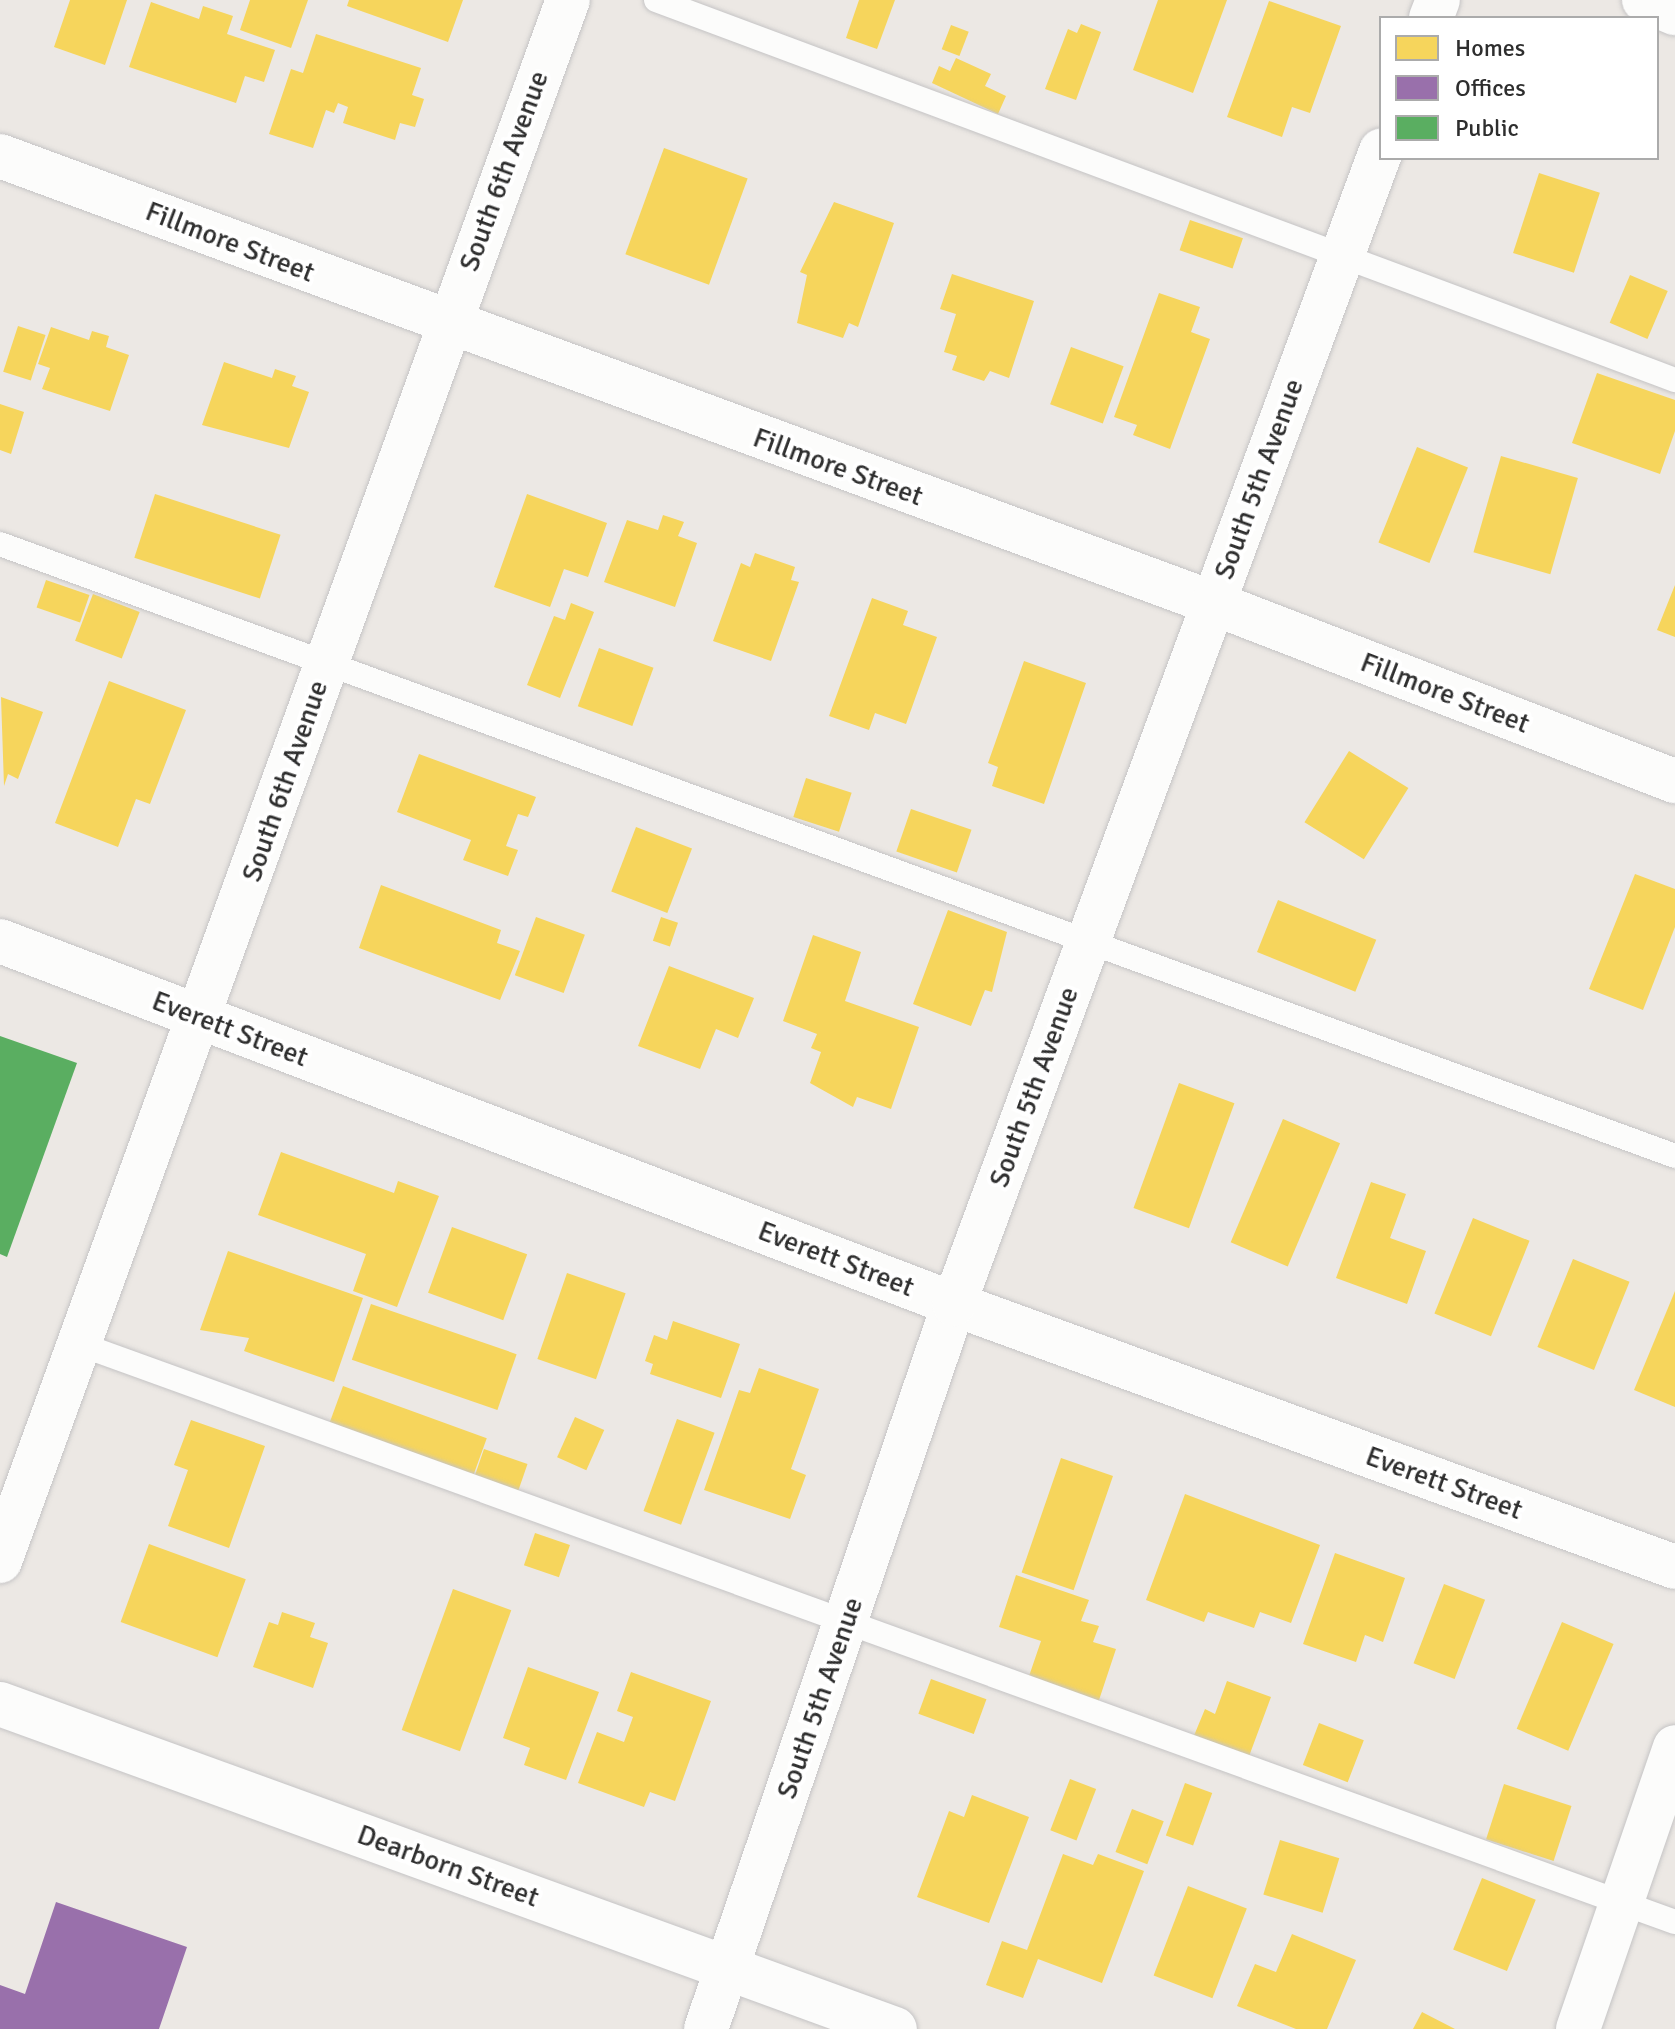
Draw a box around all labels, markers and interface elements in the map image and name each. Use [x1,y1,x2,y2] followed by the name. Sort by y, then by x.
[1379,16,1659,160] legend
[1455,33,1525,63] text: Homes
[452,66,556,276] street label: South 6th Avenue
[1455,73,1526,103] text: Offices
[1455,113,1519,143] text: Public
[141,194,319,290] street label: Fillmore Street
[1207,374,1311,584] street label: South 5th Avenue
[749,421,927,513] street label: Fillmore Street
[1356,645,1534,741] street label: Fillmore Street
[235,676,335,886] street label: South 6th Avenue
[982,982,1086,1192] street label: South 5th Avenue
[147,984,313,1074] street label: Everett Street
[753,1214,919,1304] street label: Everett Street
[1361,1439,1527,1527] street label: Everett Street
[770,1593,870,1803] street label: South 5th Avenue
[353,1818,543,1914] street label: Dearborn Street

